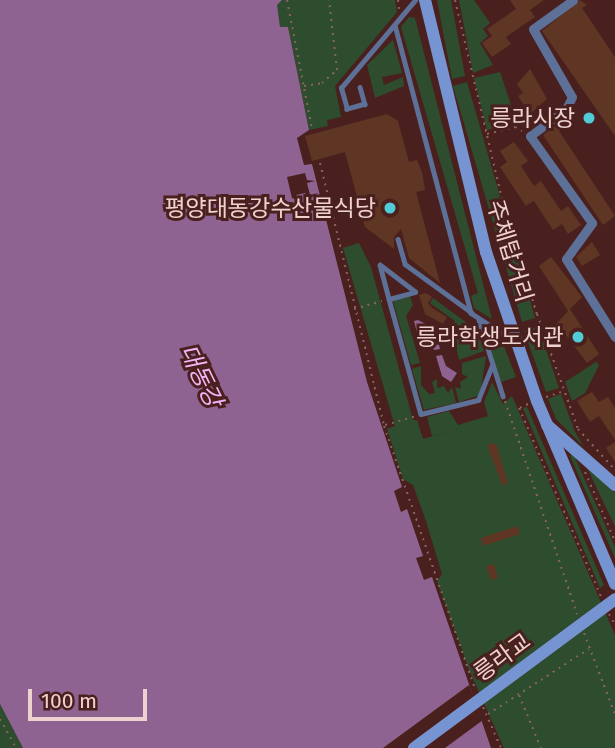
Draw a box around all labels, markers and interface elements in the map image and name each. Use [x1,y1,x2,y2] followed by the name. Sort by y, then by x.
[490,104,575,132] place label: 릉라시장
[581,110,597,126] marker: 릉라시장
[164,194,376,222] place label: 평양대동강수산물식당
[481,196,539,306] street label: 주체탑거리
[382,200,398,216] marker: 평양대동강수산물식당
[416,323,564,351] place label: 릉라학생도서관
[570,329,586,345] marker: 릉라학생도서관
[173,340,227,412] water label: 대동강
[468,627,536,687] street label: 릉라교
[32,674,150,718] scale bar
[41,688,97,714] text: 100 m

